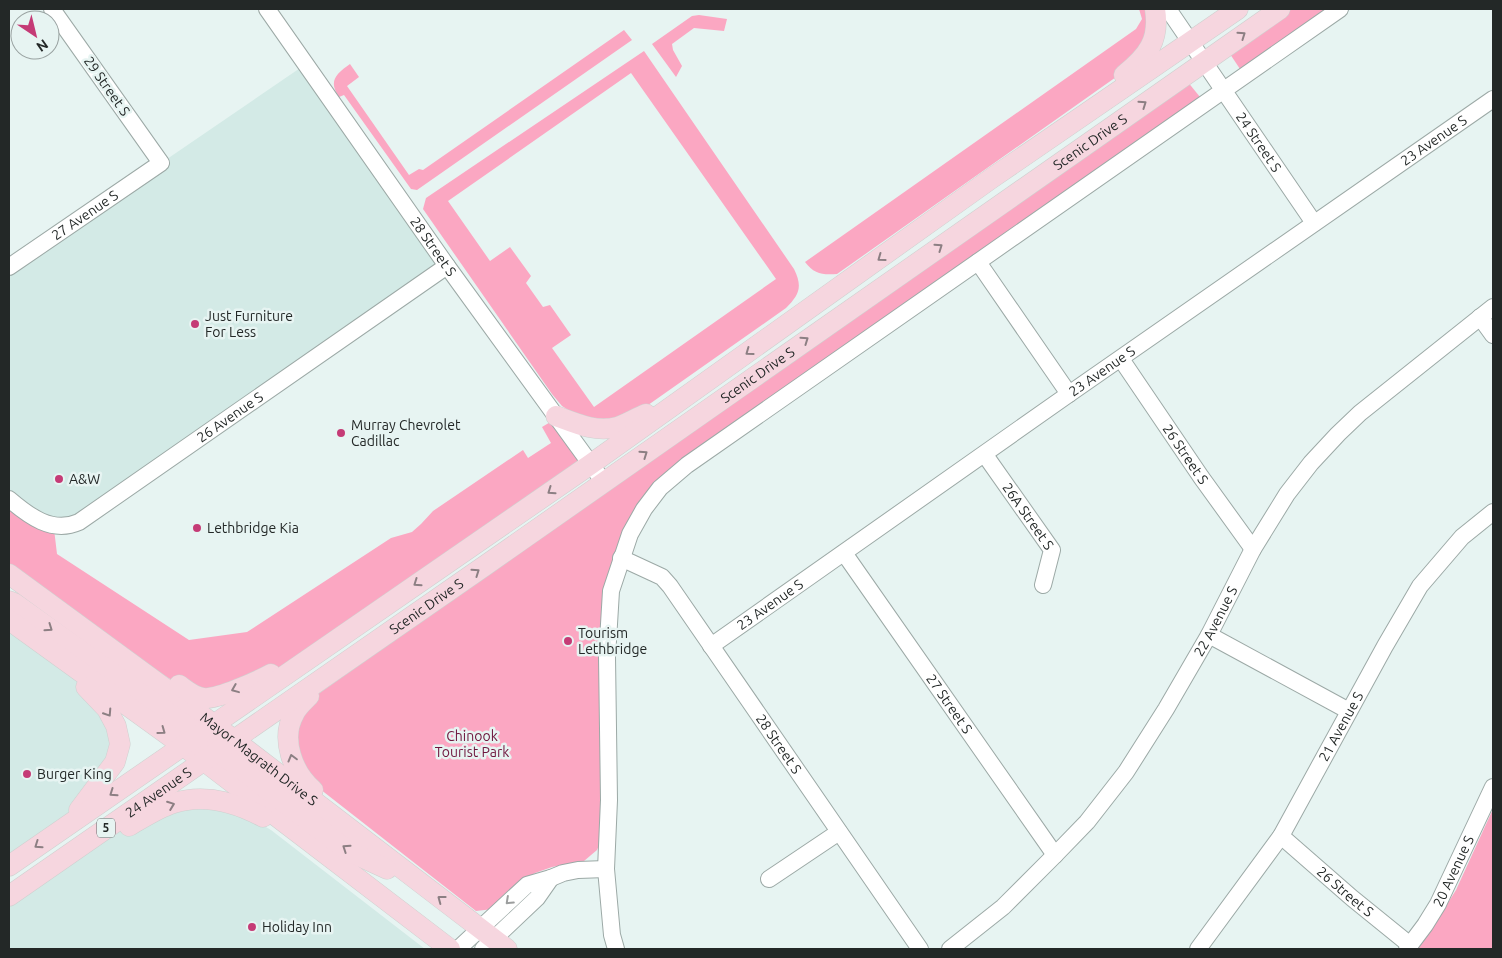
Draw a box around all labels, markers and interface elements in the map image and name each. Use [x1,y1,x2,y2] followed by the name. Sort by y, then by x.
[10,10,60,60] north arrow
[1236,32,1246,41] one-way arrow
[34,36,51,55] text: N
[81,53,133,119] street label: 29 Street S
[1138,101,1147,110] one-way arrow
[1233,109,1285,175] street label: 24 Street S
[1050,111,1130,173] street label: Scenic Drive S
[1398,112,1470,169] street label: 23 Avenue S
[49,187,121,243] street label: 27 Avenue S
[407,214,460,279] street label: 28 Street S
[933,244,942,253] one-way arrow
[878,252,887,261] one-way arrow
[205,308,293,340] place label: Just Furniture For Less
[189,318,201,330] marker: Just Furniture For Less
[800,337,809,346] one-way arrow
[1066,343,1138,400] street label: 23 Avenue S
[717,344,797,406] street label: Scenic Drive S
[745,346,755,355] one-way arrow
[194,389,266,446] street label: 26 Avenue S
[351,417,461,449] place label: Murray Chevrolet Cadillac
[1160,421,1211,487] street label: 26 Street S
[335,427,347,439] marker: Murray Chevrolet Cadillac
[638,451,647,460] one-way arrow
[69,471,100,487] place label: A&W
[53,473,65,485] marker: A&W
[999,480,1057,553] street label: 26A Street S
[547,485,557,494] one-way arrow
[207,520,299,536] place label: Lethbridge Kia
[191,522,203,534] marker: Lethbridge Kia
[470,569,480,578] one-way arrow
[386,575,466,638] street label: Scenic Drive S
[734,576,806,633] street label: 23 Avenue S
[413,577,423,586] one-way arrow
[1190,584,1241,659] street label: 22 Avenue S
[43,622,53,631] one-way arrow
[578,625,647,657] place label: Tourism Lethbridge
[562,635,574,647] marker: Tourism Lethbridge
[923,671,976,737] street label: 27 Street S
[231,683,240,693] one-way arrow
[1315,689,1366,764] street label: 21 Avenue S
[102,708,111,717] one-way arrow
[197,709,321,809] street label: Mayor Magrath Drive S
[753,711,805,777] street label: 28 Street S
[156,725,166,734] one-way arrow
[435,728,509,760] park label: Chinook Tourist Park
[287,754,298,763] one-way arrow
[122,764,195,821] street label: 24 Avenue S
[37,766,112,782] place label: Burger King
[21,768,33,780] marker: Burger King
[110,787,119,796] one-way arrow
[166,801,174,811] one-way arrow
[97,818,115,838] road number: 5
[1430,833,1477,909] street label: 20 Avenue S
[34,839,44,848] one-way arrow
[342,845,351,854] one-way arrow
[1314,863,1377,920] street label: 26 Street S
[506,895,515,904] one-way arrow
[438,897,447,905] one-way arrow
[262,919,332,935] place label: Holiday Inn
[246,921,258,933] marker: Holiday Inn

